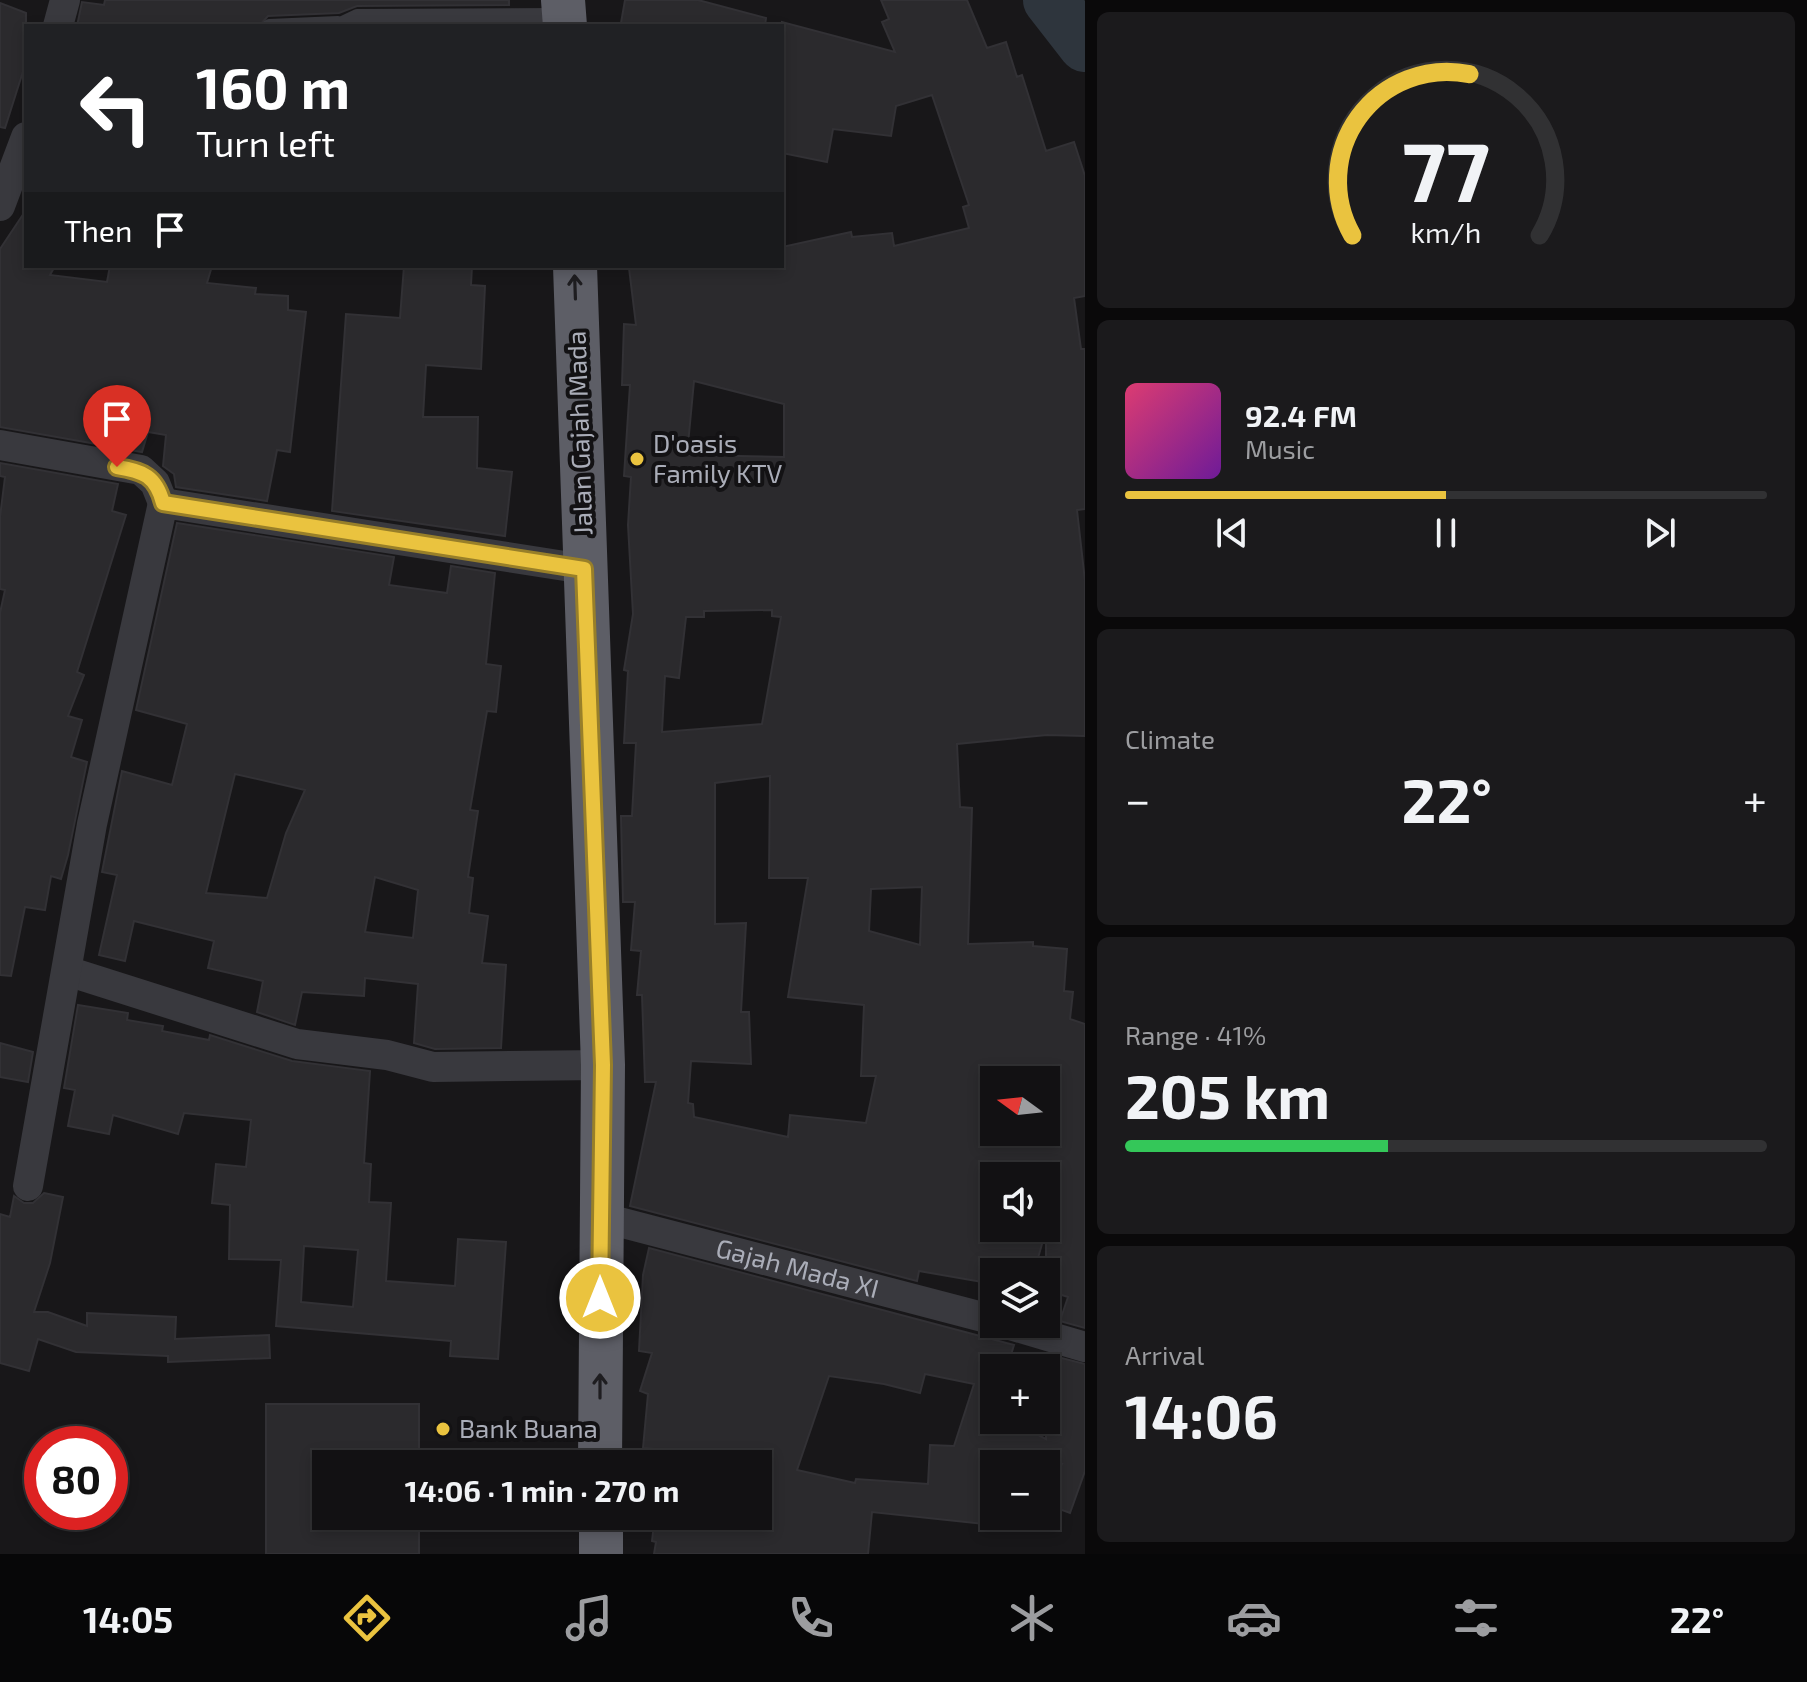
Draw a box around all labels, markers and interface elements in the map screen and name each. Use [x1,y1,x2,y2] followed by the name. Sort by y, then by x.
[196,53,350,120] text: 160 m
[64,56,168,160] icon: left
[1402,119,1490,219] text: 77
[196,121,335,164] text: Turn left
[148,208,192,252] icon: arrive
[64,212,132,248] text: Then
[1411,214,1481,249] text: km/h
[568,274,583,301] one-way arrow
[559,330,598,536] street label: Jalan Gajah Mada
[83,385,151,467] pin
[95,397,139,441] icon: arrive
[1245,397,1357,433] text: 92.4 FM
[653,427,783,488] place label: D'oasis Family KTV
[1245,433,1315,464] text: Music
[628,450,646,468] marker: D'oasis Family KTV
[1210,511,1254,555] icon: previous
[1424,511,1468,555] icon: pause
[1638,511,1682,555] icon: next
[1125,723,1215,754] text: Climate
[1402,763,1492,835] text: 22°
[1125,772,1151,825] text: −
[1743,772,1767,825] text: +
[1125,1019,1266,1050] text: Range · 41%
[1125,1059,1330,1131] text: 205 km
[980,1066,1060,1146] north arrow
[980,1066,1060,1530] map controls
[980,1162,1060,1242] button: sound
[713,1231,882,1303] street label: Gajah Mada XI
[558,1256,642,1340] position arrow
[980,1258,1060,1338] button: layers
[1125,1339,1204,1370] text: Arrival
[980,1354,1060,1434] button: +
[592,1373,608,1400] one-way arrow
[1125,1379,1278,1451] text: 14:06
[459,1412,598,1443] place label: Bank Buana
[434,1420,452,1438] marker: Bank Buana
[24,1426,128,1530] speed limit sign: 80
[980,1450,1060,1530] button: −
[405,1472,679,1508] text: 14:06 · 1 min · 270 m
[339,1590,395,1646] icon: directions
[561,1590,617,1646] icon: music
[783,1590,839,1646] icon: phone
[1004,1590,1060,1646] icon: climate
[1226,1590,1282,1646] icon: car
[1448,1590,1504,1646] icon: filters
[83,1597,173,1640] text: 14:05
[1670,1597,1724,1640] text: 22°

